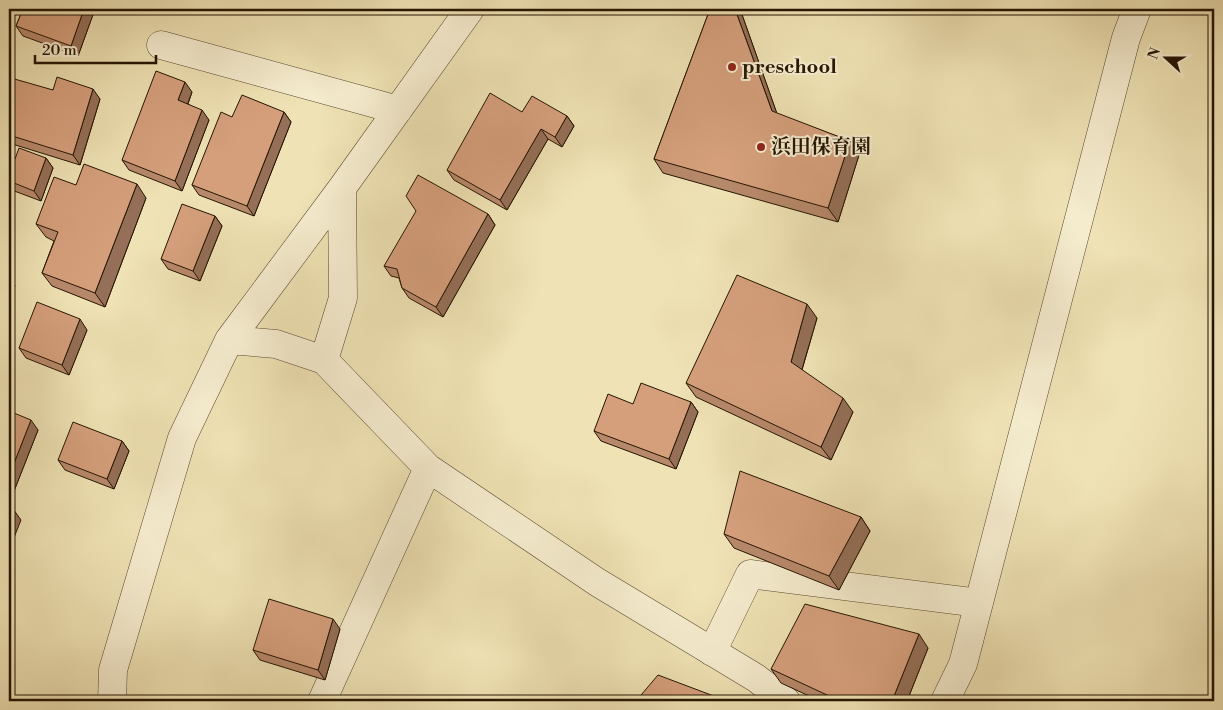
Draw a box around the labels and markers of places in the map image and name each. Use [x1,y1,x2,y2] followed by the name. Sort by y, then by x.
[742,55,837,80] place label: preschool
[726,61,738,73] marker: preschool
[771,135,871,160] place label: 浜田保育園
[755,141,767,153] marker: 浜田保育園

